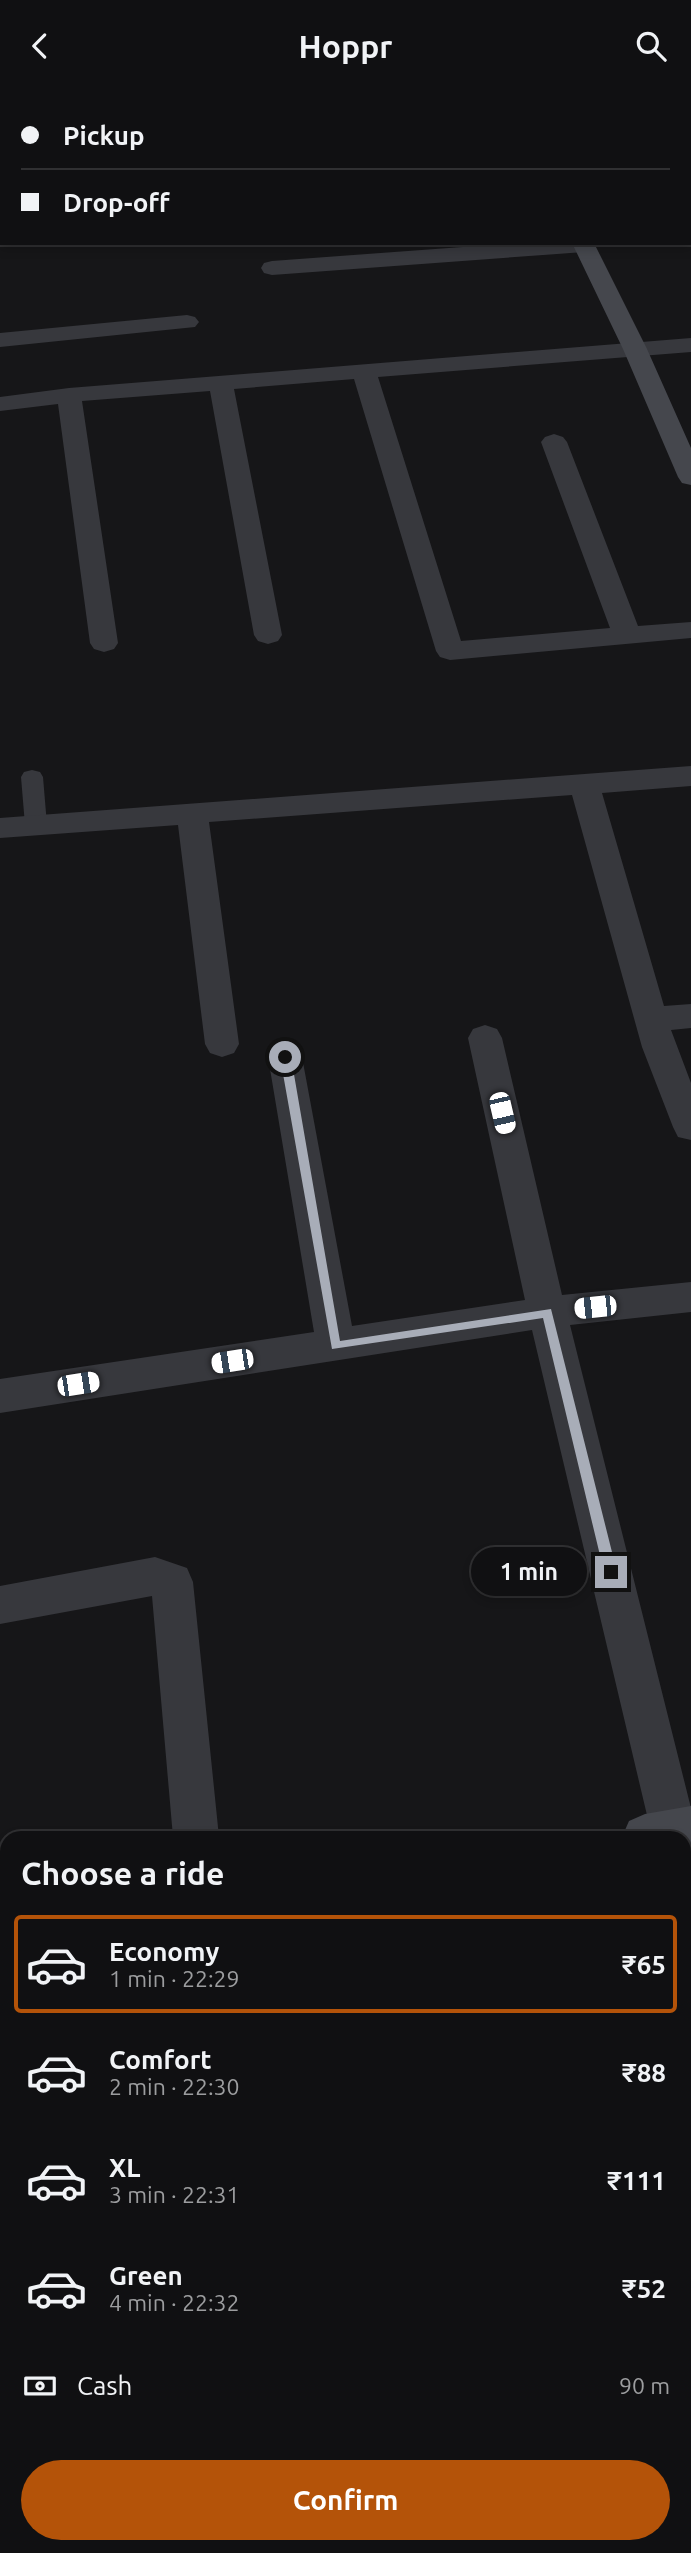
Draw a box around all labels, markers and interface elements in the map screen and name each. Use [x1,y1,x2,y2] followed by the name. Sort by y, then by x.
[21,27,59,65] icon: back
[632,27,670,65] icon: search
[299,28,392,64] text: Hoppr
[63,121,145,150] text: Pickup
[63,188,170,217] text: Drop-off
[269,1041,301,1073] route start
[488,1090,517,1136] car
[574,1294,617,1320] car
[210,1347,255,1375] car
[56,1370,101,1398] car
[471,1547,586,1597] callout: 1 min
[595,1556,627,1588] route end
[500,1559,558,1584] text: 1 min
[21,1855,224,1891] text: Choose a ride
[25,1933,88,1996] icon: car
[109,1937,219,1966] text: Economy
[622,1950,666,1979] text: ₹65
[109,1966,240,1991] text: 1 min · 22:29
[25,2041,88,2104] icon: car
[109,2045,212,2074] text: Comfort
[622,2058,666,2087] text: ₹88
[109,2074,240,2099] text: 2 min · 22:30
[25,2149,88,2212] icon: car
[109,2153,140,2182] text: XL
[607,2166,666,2195] text: ₹111
[109,2182,240,2207] text: 3 min · 22:31
[25,2257,88,2320] icon: car
[109,2261,183,2290] text: Green
[622,2274,666,2303] text: ₹52
[109,2290,240,2315] text: 4 min · 22:32
[21,2367,59,2405] icon: cash
[77,2371,132,2400] text: Cash
[619,2373,670,2398] text: 90 m
[21,2460,670,2540] button: Confirm

